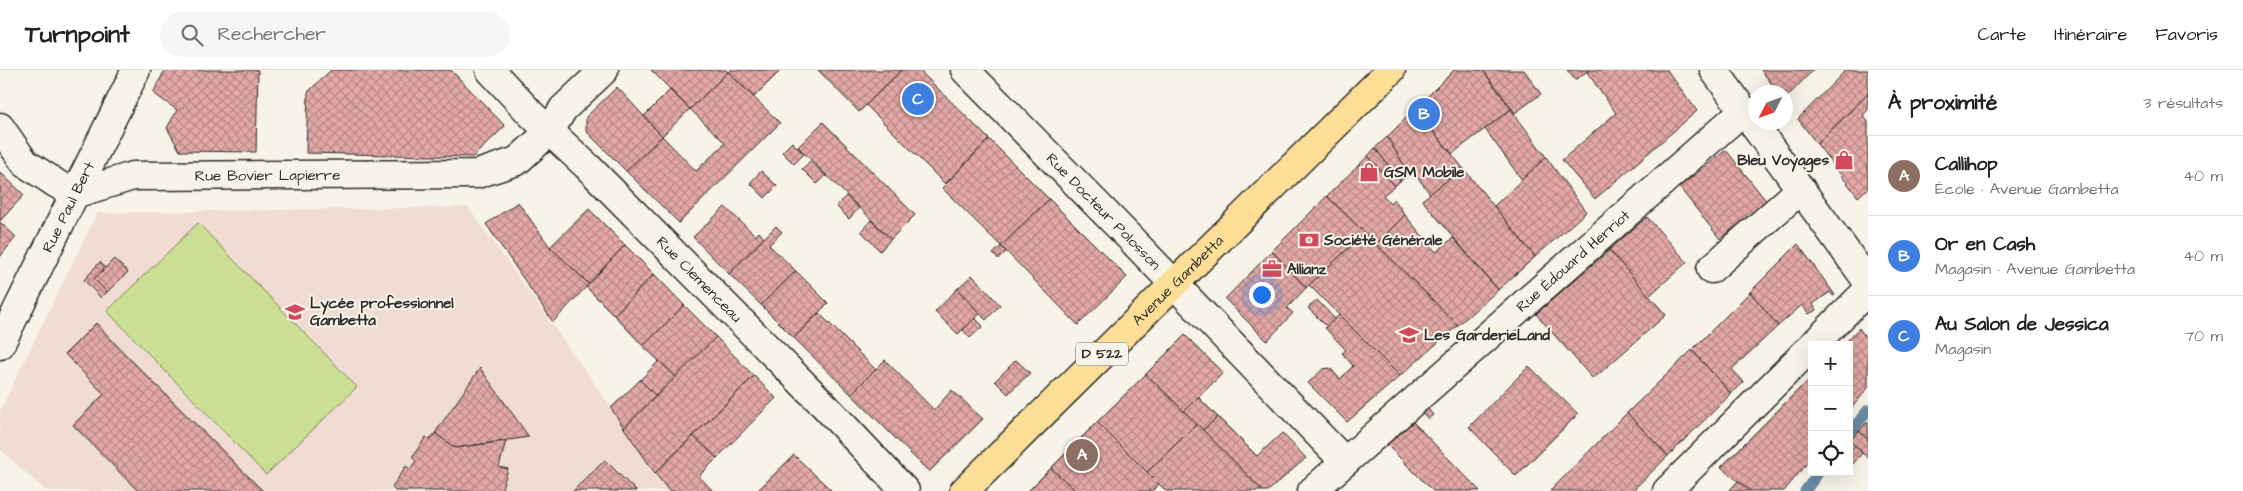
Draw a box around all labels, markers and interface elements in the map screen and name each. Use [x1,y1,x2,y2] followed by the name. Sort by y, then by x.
[160,12,510,57] search box
[25,18,130,52] text: Turnpoint
[178,21,206,49] icon: search
[218,21,326,48] text: Rechercher
[1977,22,2026,47] text: Carte
[2054,22,2127,47] text: Itinéraire
[2155,22,2218,47] text: Favoris
[902,80,934,118] pin: C
[1748,85,1793,130] north arrow
[1888,88,1997,117] text: À proximité
[2143,92,2223,114] text: 3 résultats
[1408,95,1440,133] pin: B
[1042,148,1166,275] street label: Rue Docteur Polosson
[1833,149,1855,171] shop icon: Bleu Voyages
[1737,150,1829,173] place label: Bleu Voyages
[1935,151,1998,178] text: Callihop
[37,158,100,256] street label: Rue Paul Bert
[1358,161,1380,183] shop icon: GSM Mobile
[1384,162,1464,183] place label: GSM Mobile
[195,164,340,186] street label: Rue Bovier Lapierre
[1899,165,1909,187] text: A
[2183,165,2223,187] text: 40 m
[1935,178,2119,200] text: École · Avenue Gambetta
[1512,205,1634,317] street label: Rue Édouard Herriot
[1298,229,1320,251] bank icon: Société Générale
[1127,230,1228,330] street label: Avenue Gambetta
[1323,230,1443,251] place label: Société Générale
[652,231,747,327] street label: Rue Clemenceau
[1935,231,2035,258] text: Or en Cash
[1898,245,1910,267] text: B
[2183,245,2223,267] text: 40 m
[1261,258,1283,280] office icon: Allianz
[1935,258,2135,280] text: Magasin · Avenue Gambetta
[1287,259,1327,280] place label: Allianz
[1249,282,1275,308] your location
[310,293,454,331] place label: Lycée professionnel Gambetta
[284,301,306,323] school or university icon: Lycée professionnel Gambetta
[1935,311,2109,338] text: Au Salon de Jessica
[1398,324,1420,346] school or university icon: Les GarderieLand
[1424,325,1550,346] place label: Les GarderieLand
[1898,325,1910,347] text: C
[2184,325,2223,347] text: 70 m
[1935,338,1991,360] text: Magasin
[1808,341,1853,476] map controls
[1808,341,1853,386] button: +
[1076,342,1128,366] road number: D 522
[1808,386,1853,431] button: −
[1808,431,1853,476] button: locate
[1066,436,1098,474] pin: A

